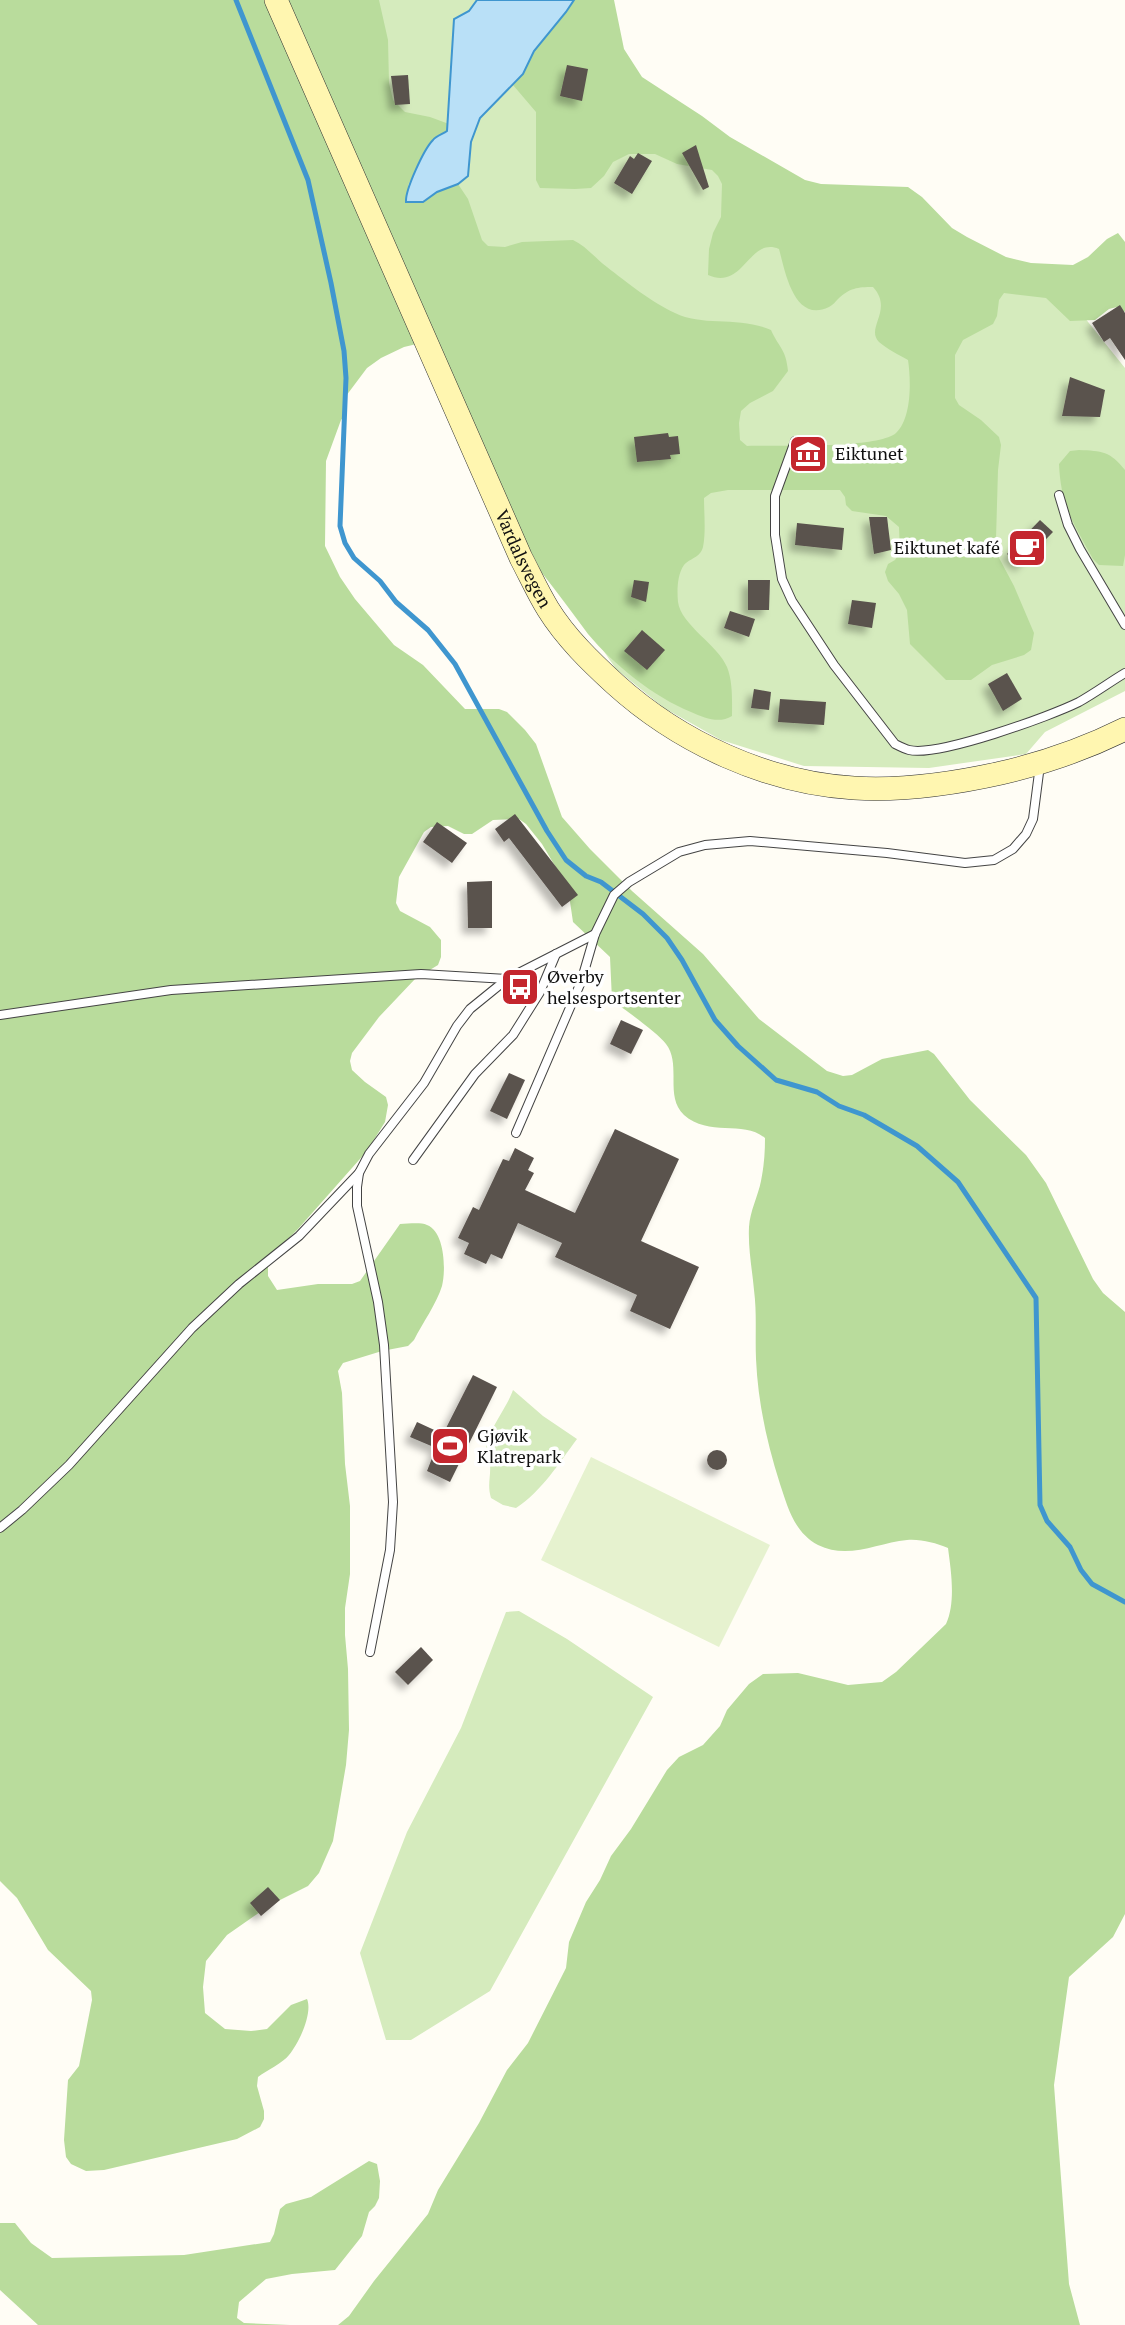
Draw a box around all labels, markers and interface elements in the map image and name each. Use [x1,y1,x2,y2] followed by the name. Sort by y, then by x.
[787,433,829,475] museum icon: Eiktunet
[835,441,904,465] place label: Eiktunet
[490,506,558,612] street label: Vardalsvegen
[1006,527,1048,569] cafe icon: Eiktunet kafé
[894,535,1000,559] place label: Eiktunet kafé
[547,964,681,1009] place label: Øverby helsesportsenter
[499,966,541,1008] bus stop icon: Øverby helsesportsenter
[477,1423,562,1468] place label: Gjøvik Klatrepark
[429,1425,471,1467] sports icon: Gjøvik Klatrepark

